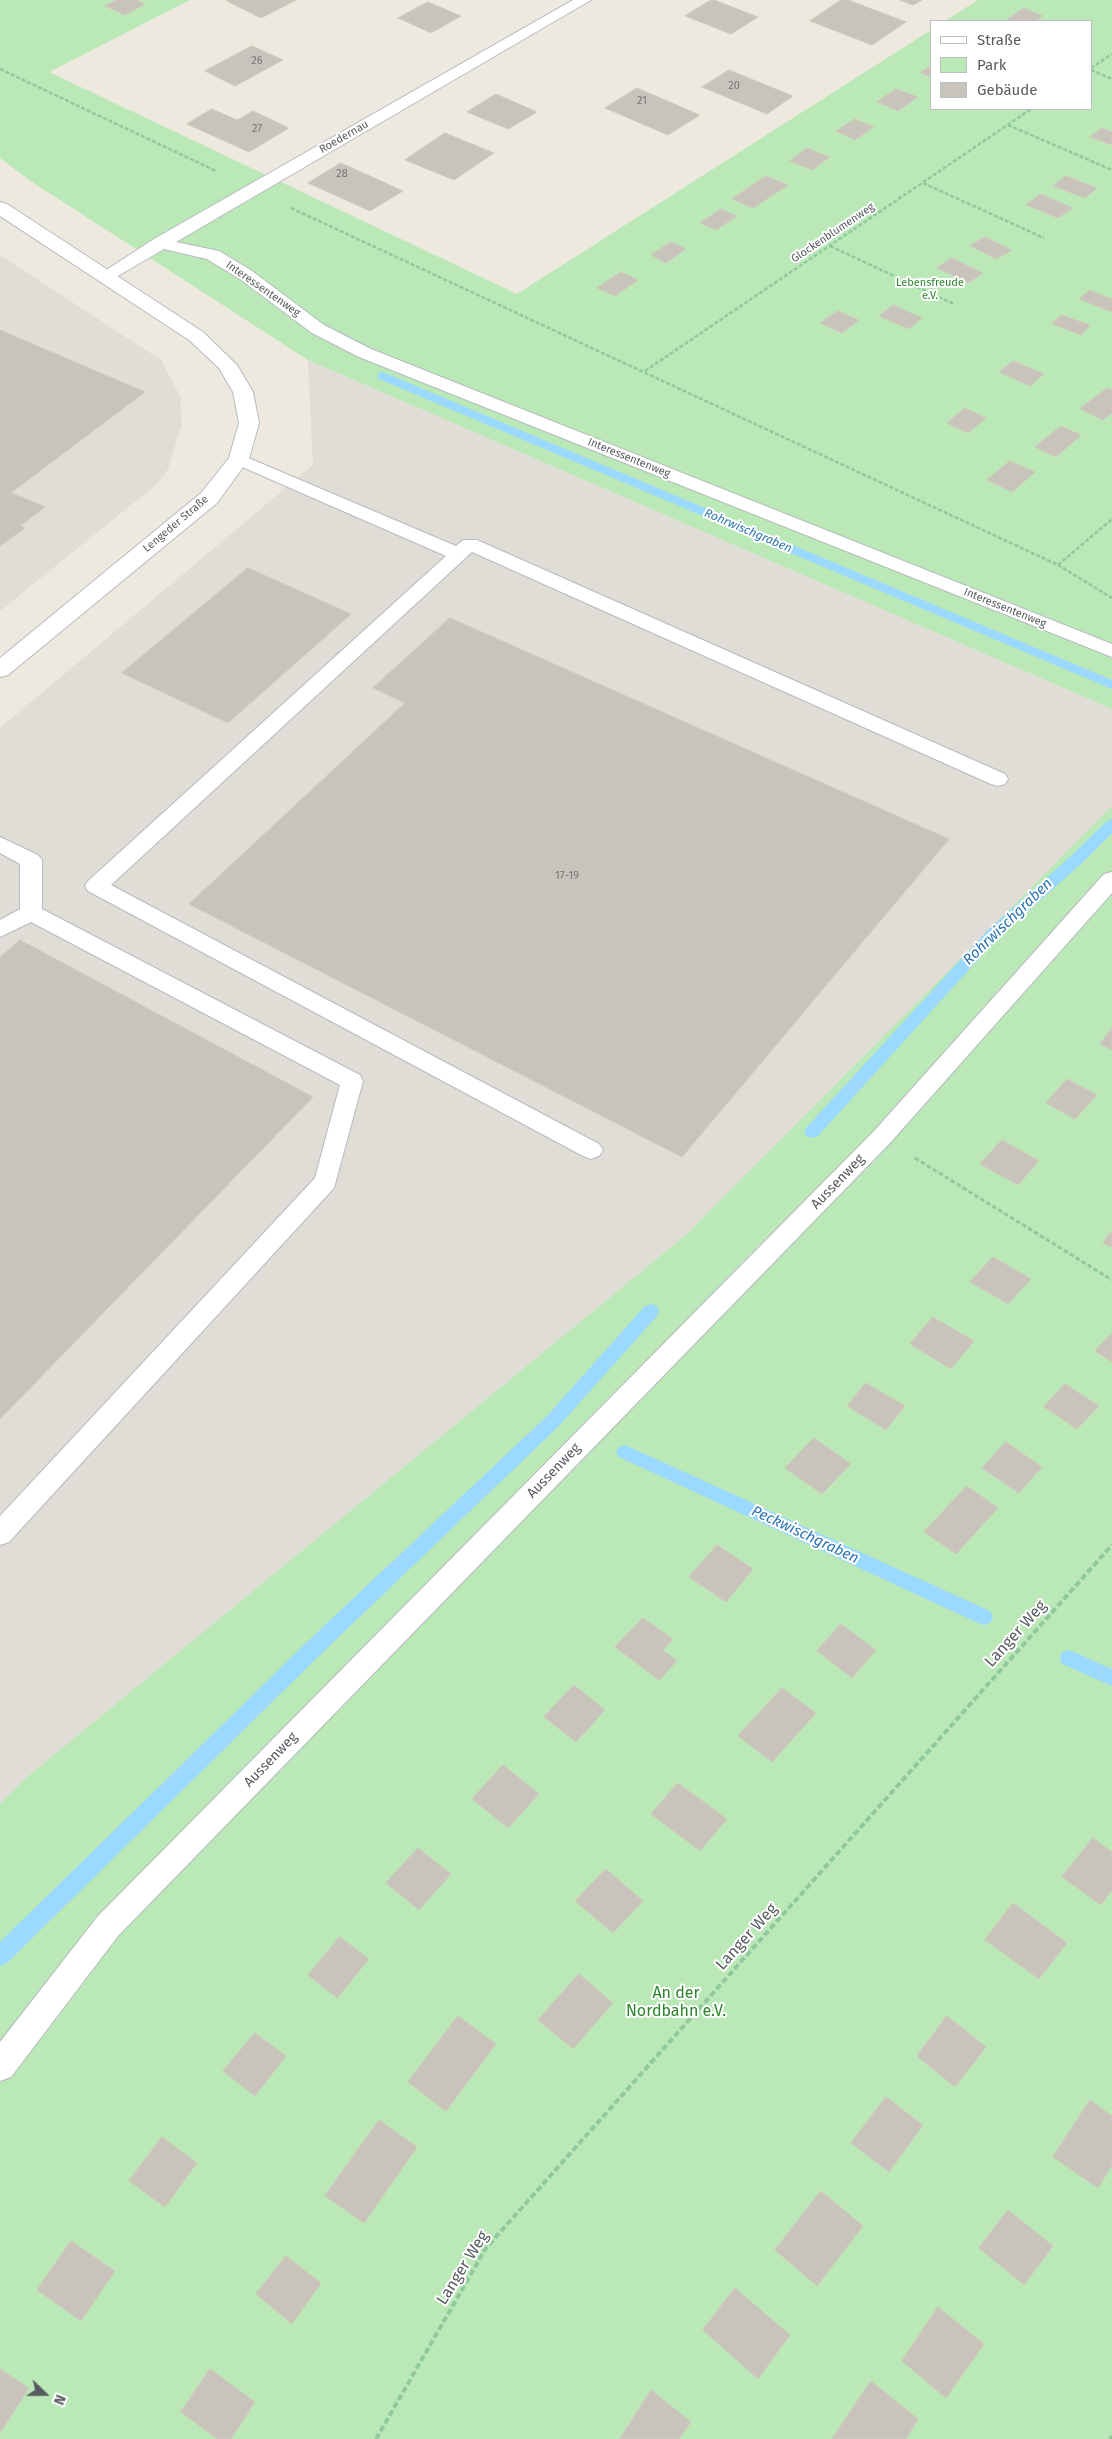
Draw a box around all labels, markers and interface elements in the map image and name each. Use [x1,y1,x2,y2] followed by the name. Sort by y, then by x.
[930,20,1092,110] legend
[977,31,1021,49] text: Straße
[251,54,263,68] house number: 26
[977,56,1007,74] text: Park
[728,79,740,93] house number: 20
[977,81,1037,99] text: Gebäude
[637,94,647,108] house number: 21
[317,118,371,156] street label: Roedernau
[252,122,262,136] house number: 27
[336,167,348,181] house number: 28
[789,200,877,266] street label: Glockenblumenweg
[223,258,303,320] street label: Interessentenweg
[896,276,964,302] park label: Lebensfreude e.V.
[586,435,672,481] street label: Interessentenweg
[141,493,211,555] street label: Lengeder Straße
[702,506,794,556] water label: Rohrwischgraben
[962,585,1048,631] street label: Interessentenweg
[555,869,579,883] house number: 17-19
[960,875,1056,969] water label: Rohrwischgraben
[808,1151,868,1213] street label: Aussenweg
[524,1440,584,1502] street label: Aussenweg
[748,1502,862,1568] water label: Peckwischgraben
[981,1597,1051,1671] street label: Langer Weg
[241,1729,301,1791] street label: Aussenweg
[712,1900,782,1974] street label: Langer Weg
[626,1984,726,2022] park label: An der Nordbahn e.V.
[433,2228,493,2308] street label: Langer Weg
[20,2369,70,2419] north arrow
[50,2392,69,2407] text: N

